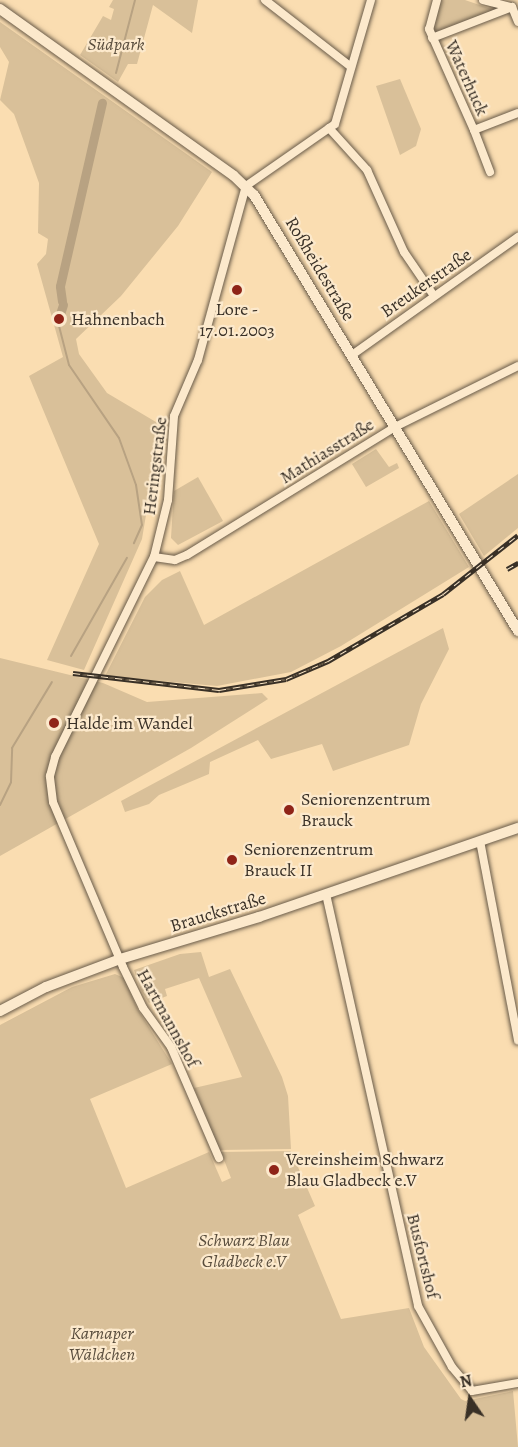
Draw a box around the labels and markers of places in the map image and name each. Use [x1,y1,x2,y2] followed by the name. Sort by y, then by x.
[230,283,244,297] marker: Lore - 17.01.2003
[199,299,275,342] place label: Lore - 17.01.2003
[71,308,165,330] place label: Hahnenbach
[52,312,66,326] marker: Hahnenbach
[66,712,193,734] place label: Halde im Wandel
[47,716,61,730] marker: Halde im Wandel
[301,789,431,832] place label: Seniorenzentrum Brauck
[282,803,296,817] marker: Seniorenzentrum Brauck
[244,839,374,882] place label: Seniorenzentrum Brauck II
[225,853,239,867] marker: Seniorenzentrum Brauck II
[286,1149,444,1192] place label: Vereinsheim Schwarz Blau Gladbeck e.V
[267,1163,281,1177] marker: Vereinsheim Schwarz Blau Gladbeck e.V

